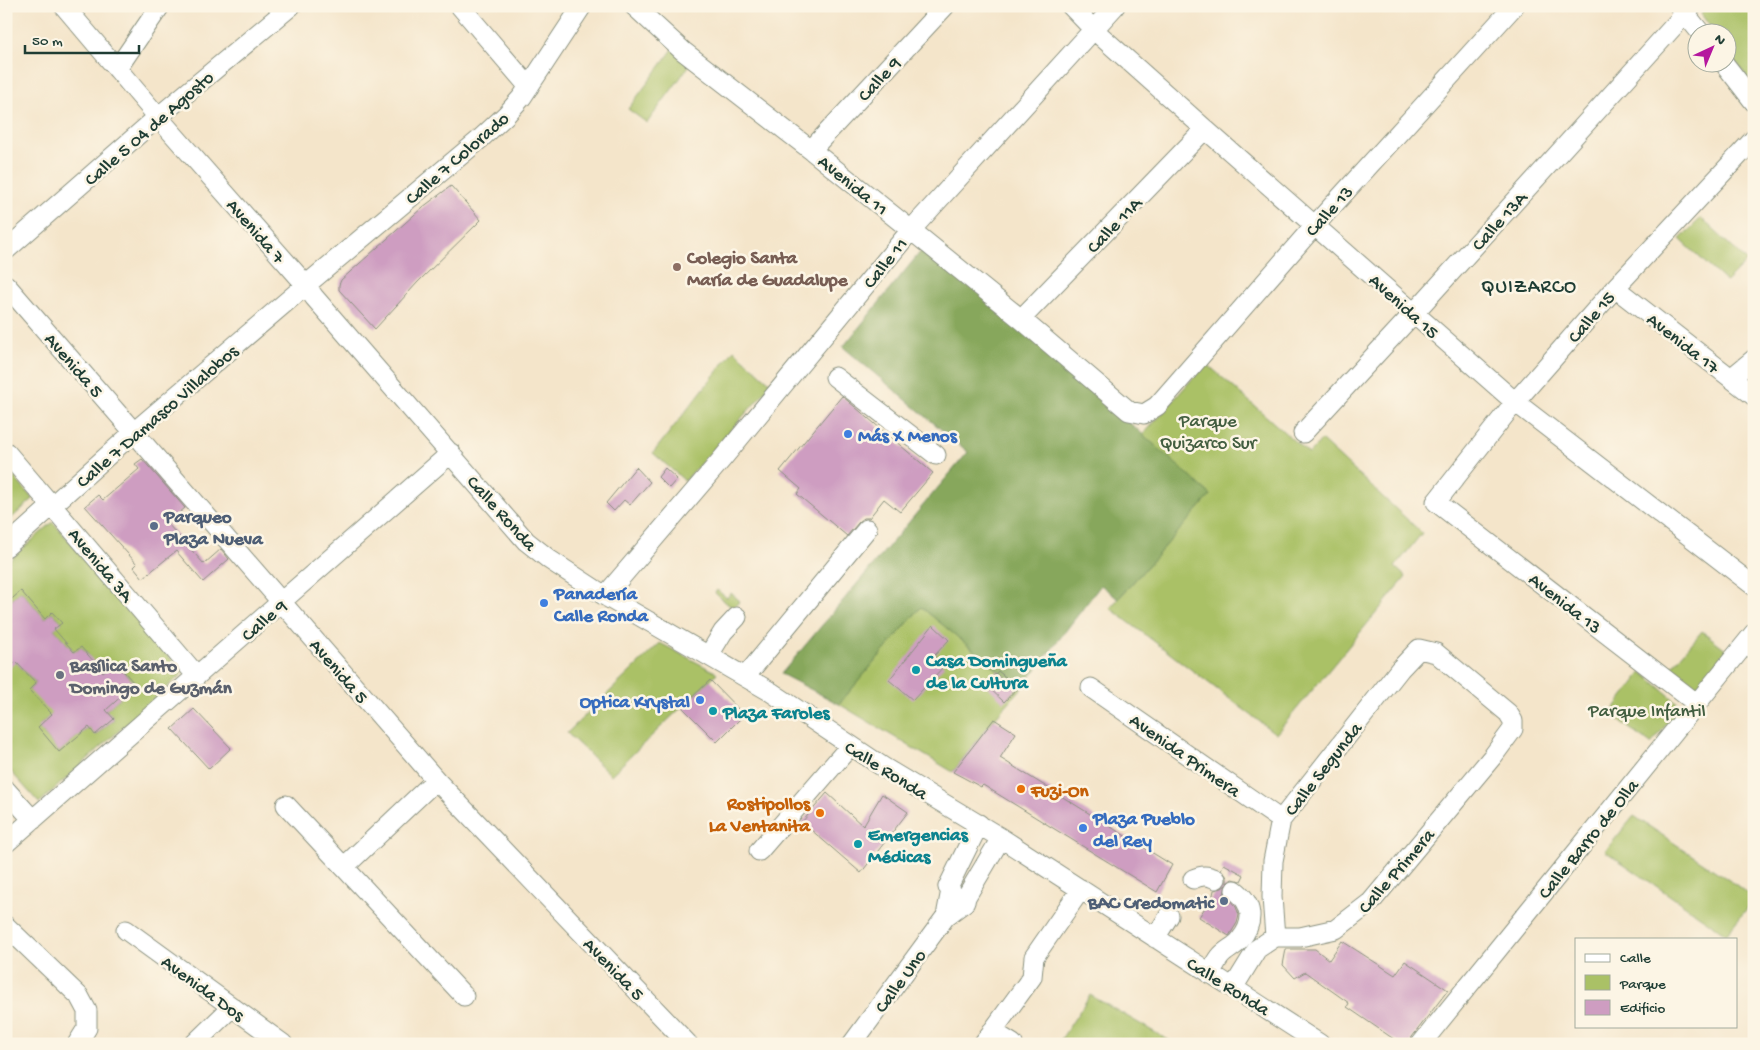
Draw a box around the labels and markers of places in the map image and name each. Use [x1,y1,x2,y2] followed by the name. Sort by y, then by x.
[686,248,849,293] place label: Colegio Santa María de Guadalupe
[671,261,683,273] marker: Colegio Santa María de Guadalupe
[858,426,958,449] place label: Más X Menos
[842,428,854,440] marker: Más X Menos
[163,507,264,552] place label: Parqueo Plaza Nueva
[148,520,160,532] marker: Parqueo Plaza Nueva
[553,584,649,629] place label: Panadería Calle Ronda
[538,597,550,609] marker: Panadería Calle Ronda
[925,651,1068,696] place label: Casa Domingueña de la Cultura
[68,656,233,701] place label: Basílica Santo Domingo de Guzmán
[910,664,922,676] marker: Casa Domingueña de la Cultura
[54,669,66,681] marker: Basílica Santo Domingo de Guzmán
[580,692,690,715] place label: Optica Krystal
[694,694,706,706] marker: Optica Krystal
[722,703,830,726] place label: Plaza Faroles
[707,705,719,717] marker: Plaza Faroles
[1030,781,1090,804] place label: Fuzi-On
[1015,783,1027,795] marker: Fuzi-On
[709,794,811,839] place label: Rostipollos La Ventanita
[814,807,826,819] marker: Rostipollos La Ventanita
[1092,809,1195,854] place label: Plaza Pueblo del Rey
[1077,822,1089,834] marker: Plaza Pueblo del Rey
[868,825,969,870] place label: Emergencias Médicas
[852,838,864,850] marker: Emergencias Médicas
[1087,893,1216,916] place label: BAC Credomatic
[1218,895,1230,907] marker: BAC Credomatic

